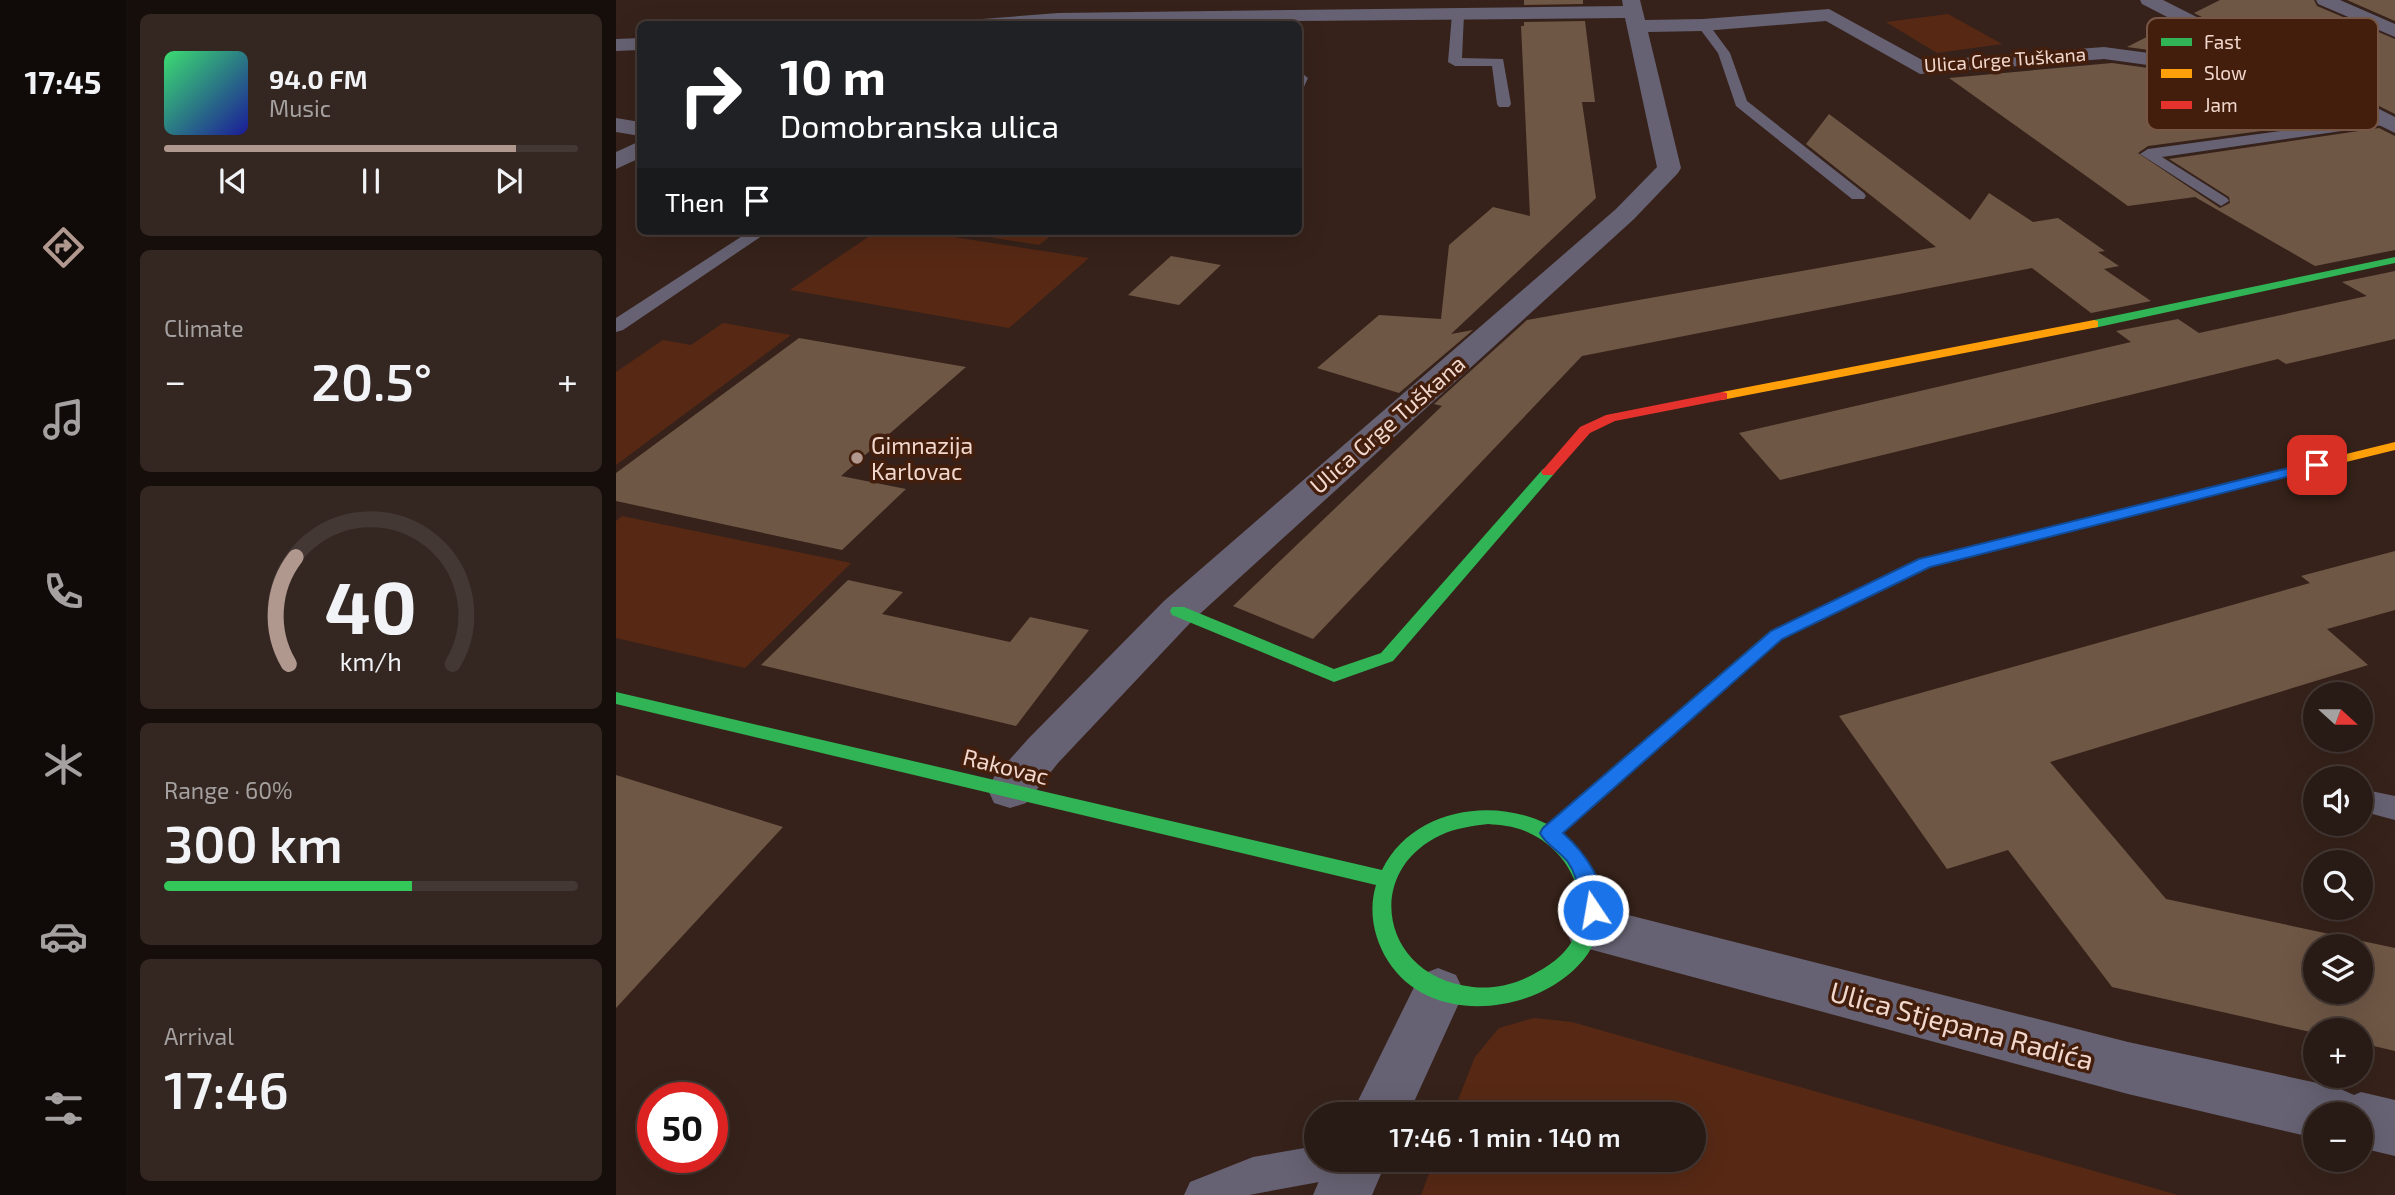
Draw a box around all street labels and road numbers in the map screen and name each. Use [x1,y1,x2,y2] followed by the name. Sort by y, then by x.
[1923,42,2087,76] street label: Ulica Grge Tuškana
[1304,349,1470,499] street label: Ulica Grge Tuškana
[960,742,1052,790] street label: Rakovac
[1826,973,2098,1077] street label: Ulica Stjepana Radića

